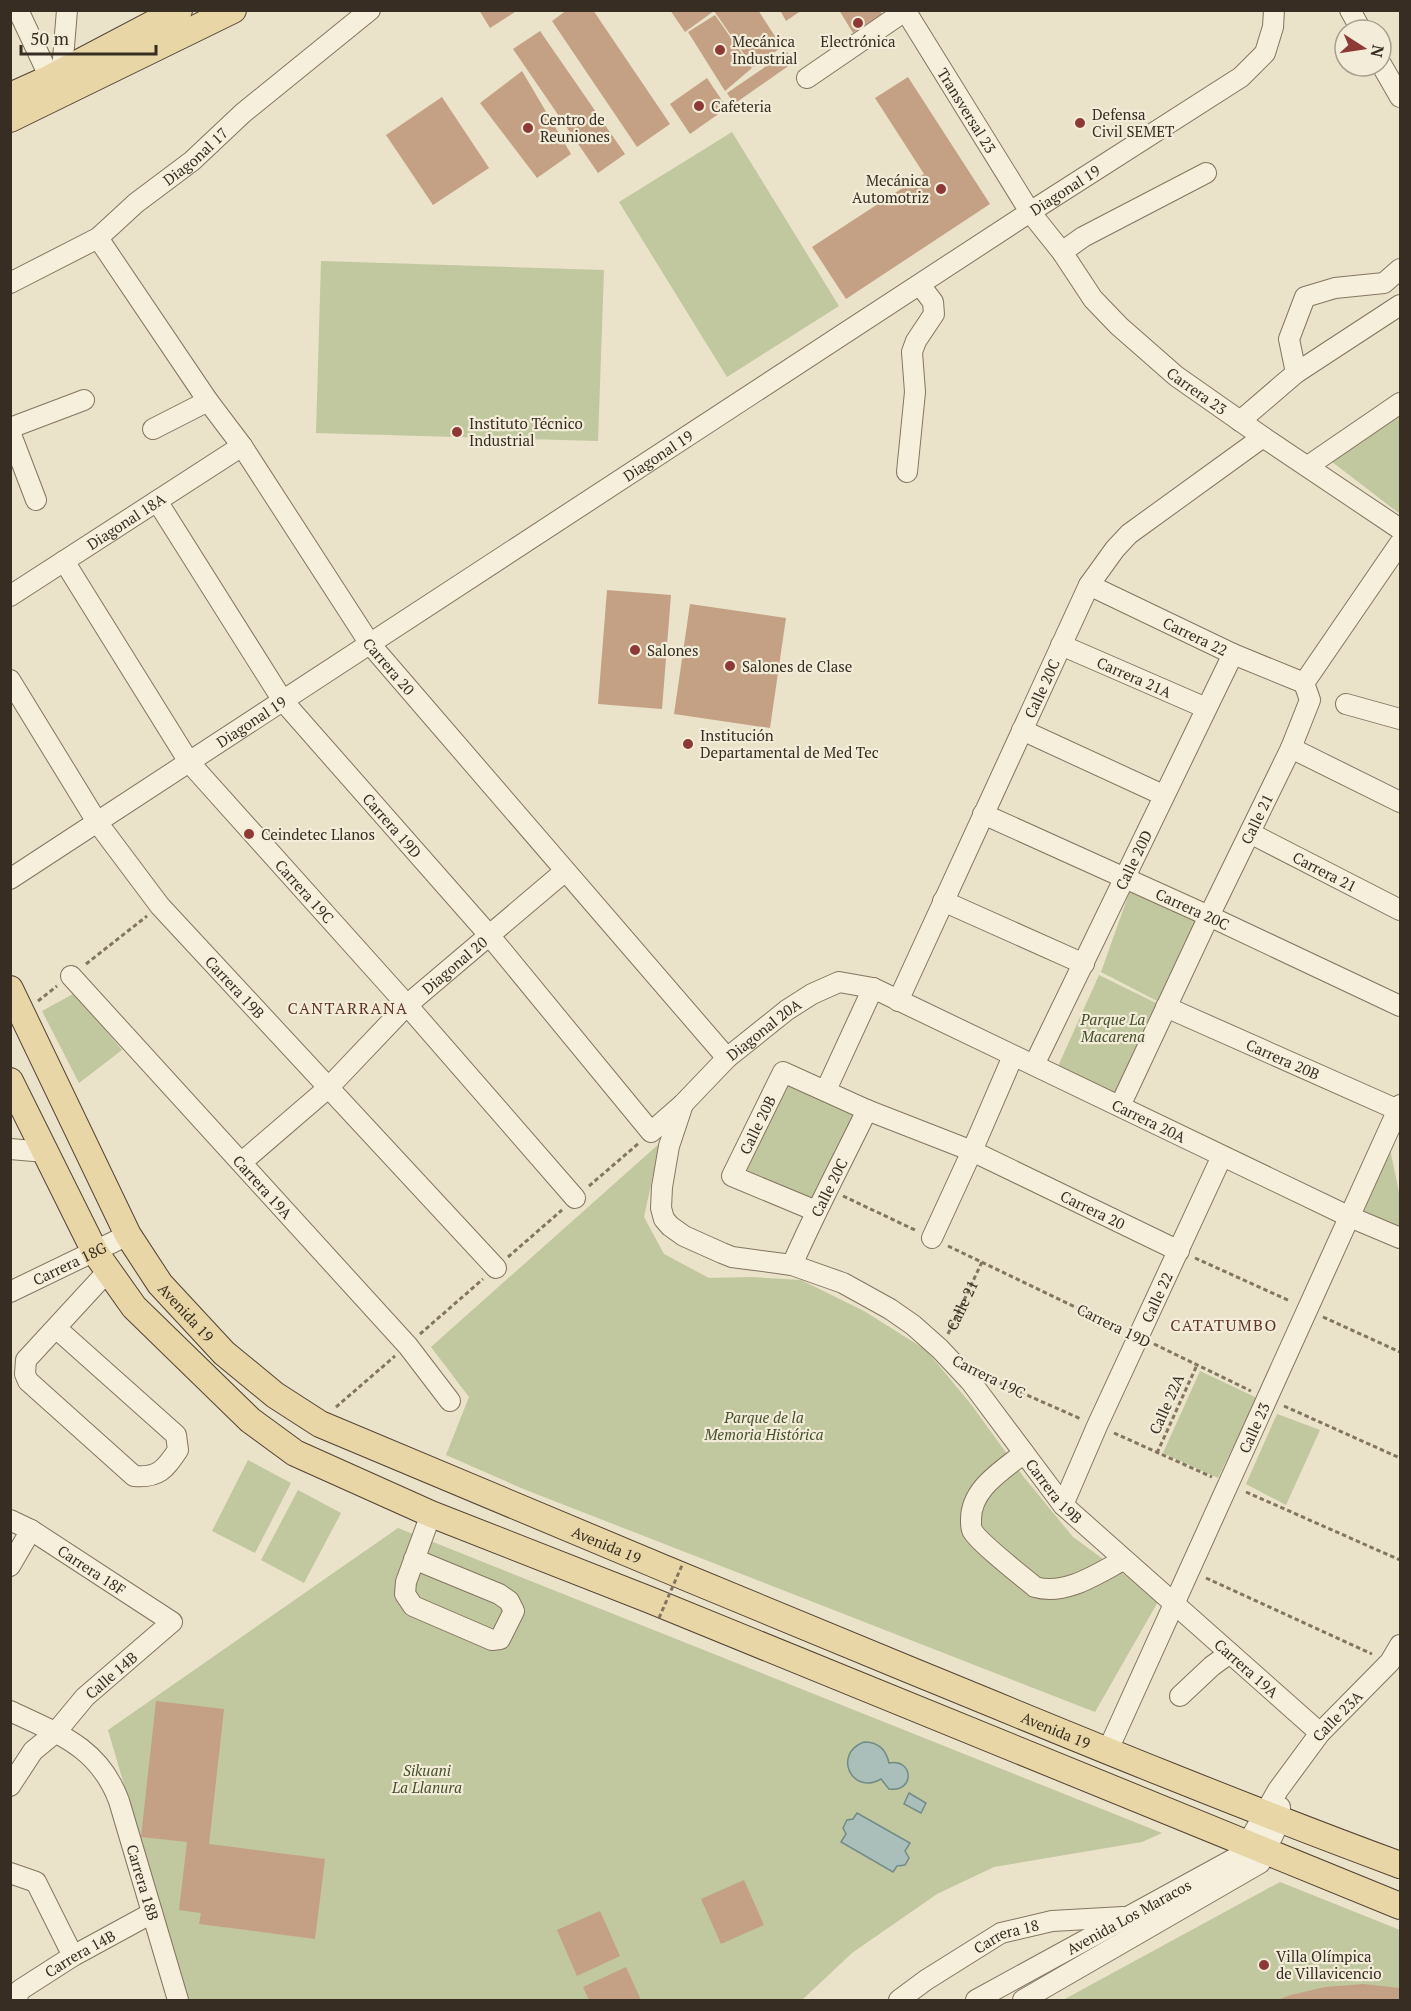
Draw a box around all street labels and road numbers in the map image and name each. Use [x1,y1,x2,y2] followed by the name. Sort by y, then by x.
[933,64,1001,157] street label: Transversal 23
[159,123,232,190] street label: Diagonal 17
[1026,160,1104,220] street label: Diagonal 19
[1163,363,1231,419] street label: Carrera 23
[619,425,697,486] street label: Diagonal 19
[83,488,170,554] street label: Diagonal 18A
[1160,612,1231,660] street label: Carrera 22
[359,634,419,699] street label: Carrera 20
[1094,652,1176,702] street label: Carrera 21A
[1019,656,1064,721] street label: Calle 20C
[212,691,290,752] street label: Diagonal 19
[359,789,426,862] street label: Carrera 19D
[1236,790,1277,847] street label: Calle 21
[1110,827,1156,893] street label: Calle 20D
[1289,847,1360,896] street label: Carrera 21
[271,855,339,927] street label: Carrera 19C
[1153,883,1233,934] street label: Carrera 20C
[417,932,491,998] street label: Diagonal 20
[201,951,269,1023] street label: Carrera 19B
[722,993,805,1065] street label: Diagonal 20A
[1243,1034,1323,1084] street label: Carrera 20B
[734,1092,780,1157] street label: Calle 20B
[1109,1094,1190,1147] street label: Carrera 20A
[229,1151,298,1223] street label: Carrera 19A
[806,1155,852,1220] street label: Calle 20C
[1057,1185,1128,1233] street label: Carrera 20
[29,1237,110,1290] street label: Carrera 18G
[1136,1269,1177,1326] street label: Calle 22
[941,1277,982,1334] street label: Calle 21
[154,1279,218,1346] street label: Avenida 19
[1074,1299,1154,1351] street label: Carrera 19D
[949,1350,1029,1402] street label: Carrera 19C
[1144,1370,1188,1437] street label: Calle 22A
[1234,1399,1274,1456] street label: Calle 23
[1022,1454,1087,1528] street label: Carrera 19B
[569,1521,644,1568] street label: Avenida 19
[54,1540,130,1599] street label: Carrera 18F
[1210,1634,1284,1702] street label: Carrera 19A
[81,1647,141,1703] street label: Calle 14B
[1307,1685,1367,1745] street label: Calle 23A
[1018,1707,1094,1753] street label: Avenida 19
[122,1842,164,1923] street label: Carrera 18B
[1063,1874,1195,1959] street label: Avenida Los Maracos
[970,1914,1041,1958] street label: Carrera 18
[41,1925,119,1982] street label: Carrera 14B

